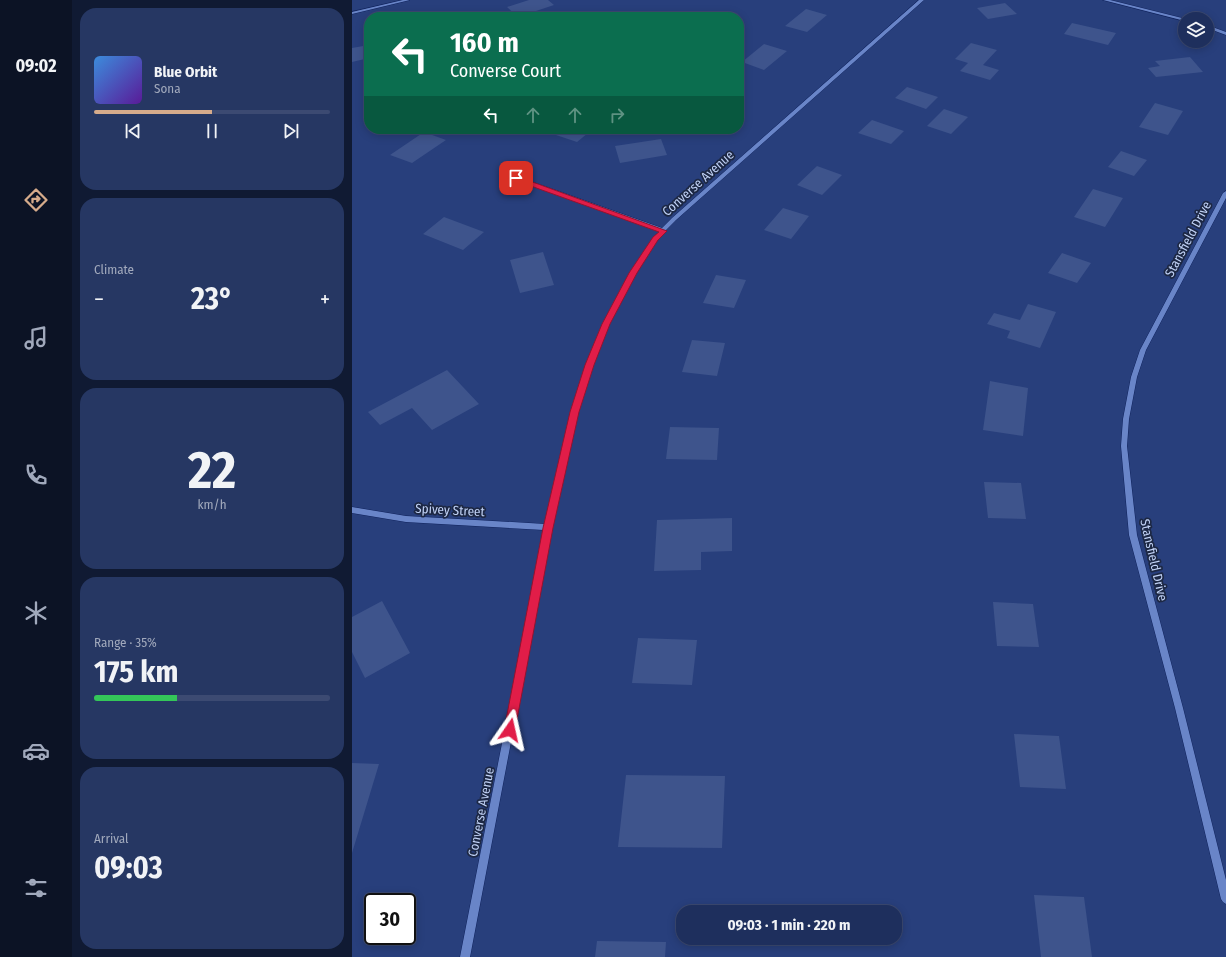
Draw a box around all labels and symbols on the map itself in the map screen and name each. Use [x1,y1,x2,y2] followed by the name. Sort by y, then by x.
[659,147,737,219] street label: Converse Avenue
[499,161,533,195] pin
[1162,199,1214,279] street label: Stansfield Drive
[415,501,486,519] street label: Spivey Street
[1137,518,1171,602] street label: Stansfield Drive
[489,709,531,751] position arrow
[465,766,497,858] street label: Converse Avenue
[364,893,416,945] speed limit sign: 30

